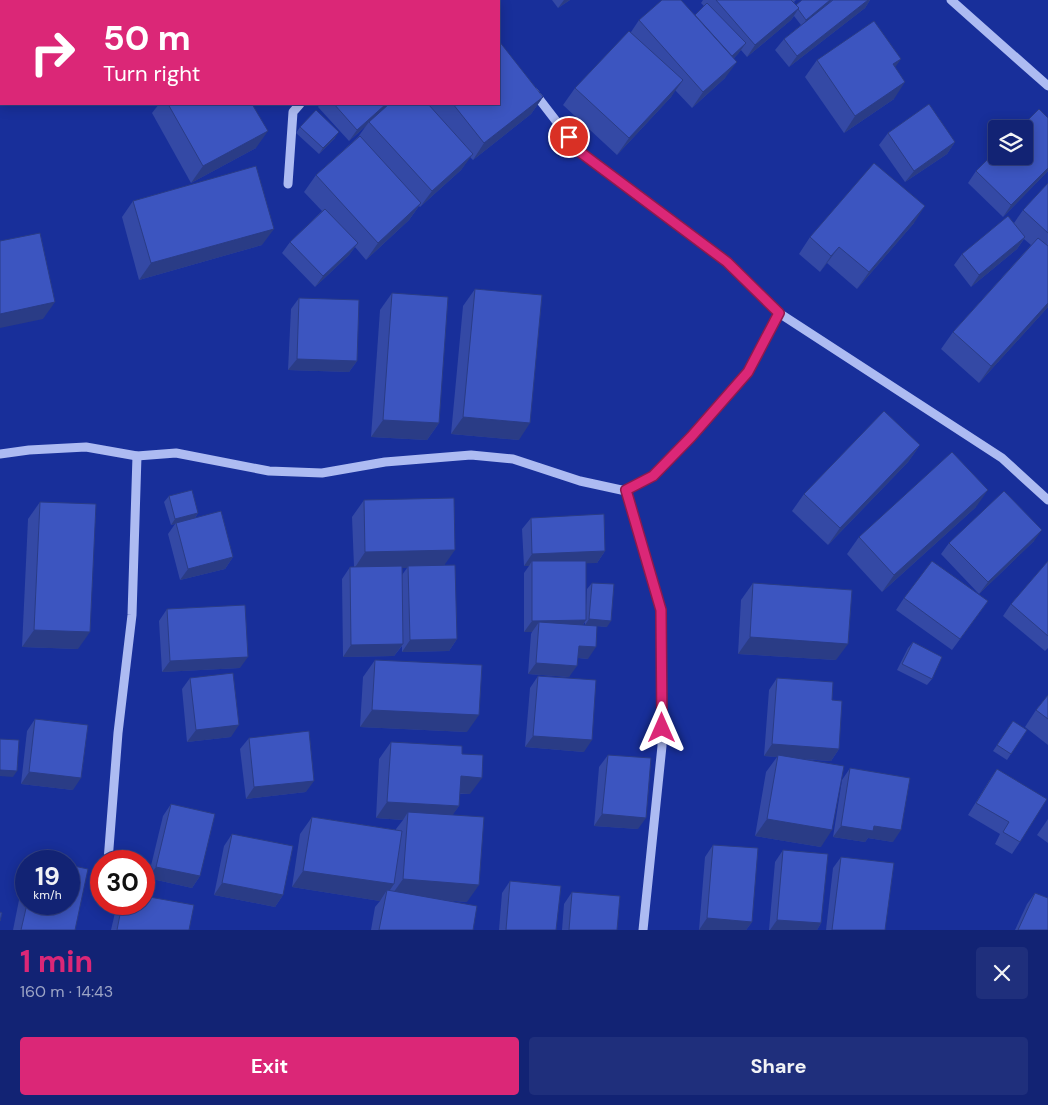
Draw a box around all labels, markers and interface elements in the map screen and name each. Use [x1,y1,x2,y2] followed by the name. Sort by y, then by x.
[103,15,191,61] text: 50 m
[20,20,85,85] icon: right
[103,59,200,88] text: Turn right
[548,116,590,158] pin
[988,120,1033,165] map controls
[988,120,1033,165] button: layers
[555,123,583,151] icon: arrive
[635,701,687,753] position arrow
[90,850,155,915] speed limit sign: 30
[35,860,60,893] text: 19
[33,887,62,903] text: km/h
[20,942,93,981] text: 1 min
[976,947,1028,999] button: close
[20,981,113,1002] text: 160 m · 14:43
[20,1037,519,1095] button: Exit
[529,1037,1028,1095] button: Share

